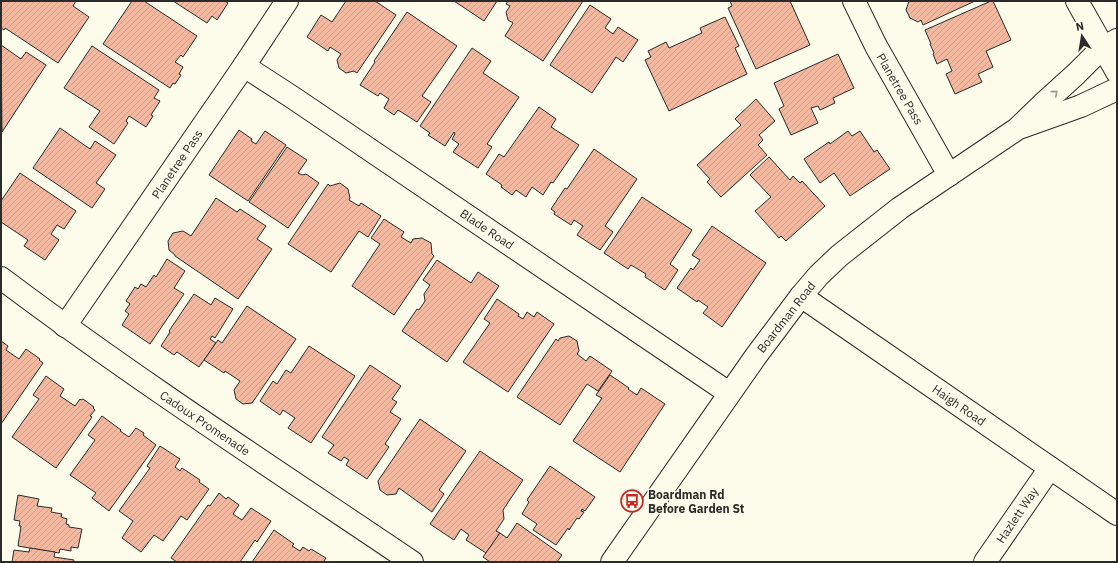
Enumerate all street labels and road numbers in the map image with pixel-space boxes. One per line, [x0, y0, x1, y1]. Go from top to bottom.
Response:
street label: Planetree Pass [873, 51, 927, 128]
street label: Planetree Pass [148, 126, 206, 201]
street label: Blade Road [457, 206, 517, 252]
street label: Boardman Road [753, 278, 819, 356]
street label: Haigh Road [930, 381, 988, 429]
street label: Cadoux Promenade [157, 387, 253, 459]
street label: Hazlett Way [993, 484, 1041, 546]

